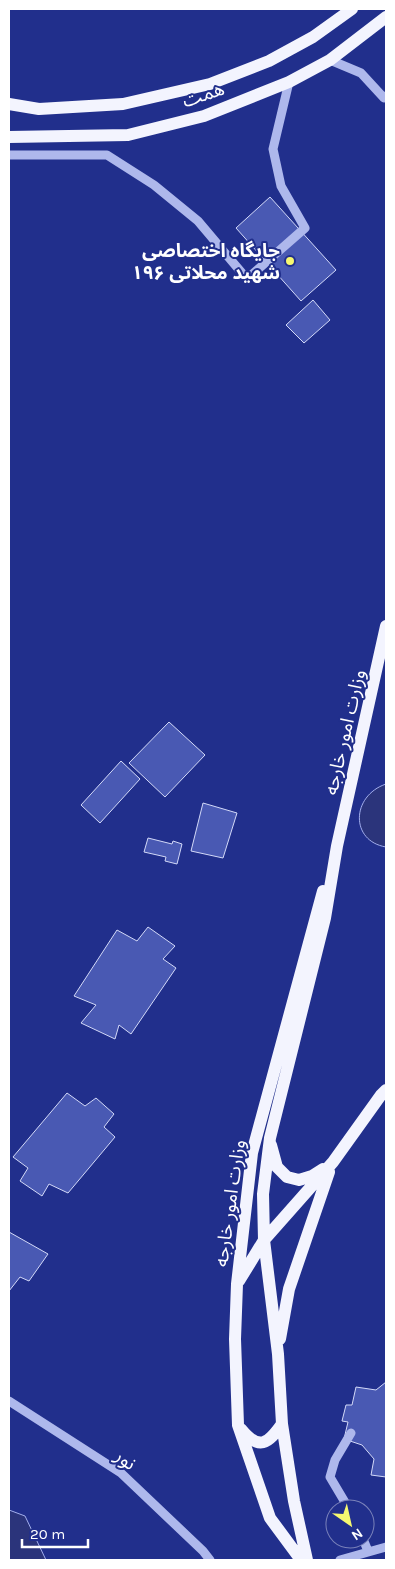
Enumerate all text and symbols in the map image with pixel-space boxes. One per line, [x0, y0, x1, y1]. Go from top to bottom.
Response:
street label: همت [180, 78, 227, 112]
place label: جایگاه اختصاصی ۱۹۶ شهید محلاتی [132, 240, 280, 284]
marker: جایگاه اختصاصی ۱۹۶ شهید محلاتی [284, 255, 296, 267]
street label: وزارت امور خارجه [320, 667, 370, 797]
street label: وزارت امور خارجه [210, 1138, 250, 1268]
street label: نور [110, 1444, 140, 1475]
north arrow [325, 1499, 375, 1549]
scale bar [22, 1516, 89, 1548]
text: 20 m [30, 1525, 65, 1543]
text: N [348, 1525, 366, 1544]

